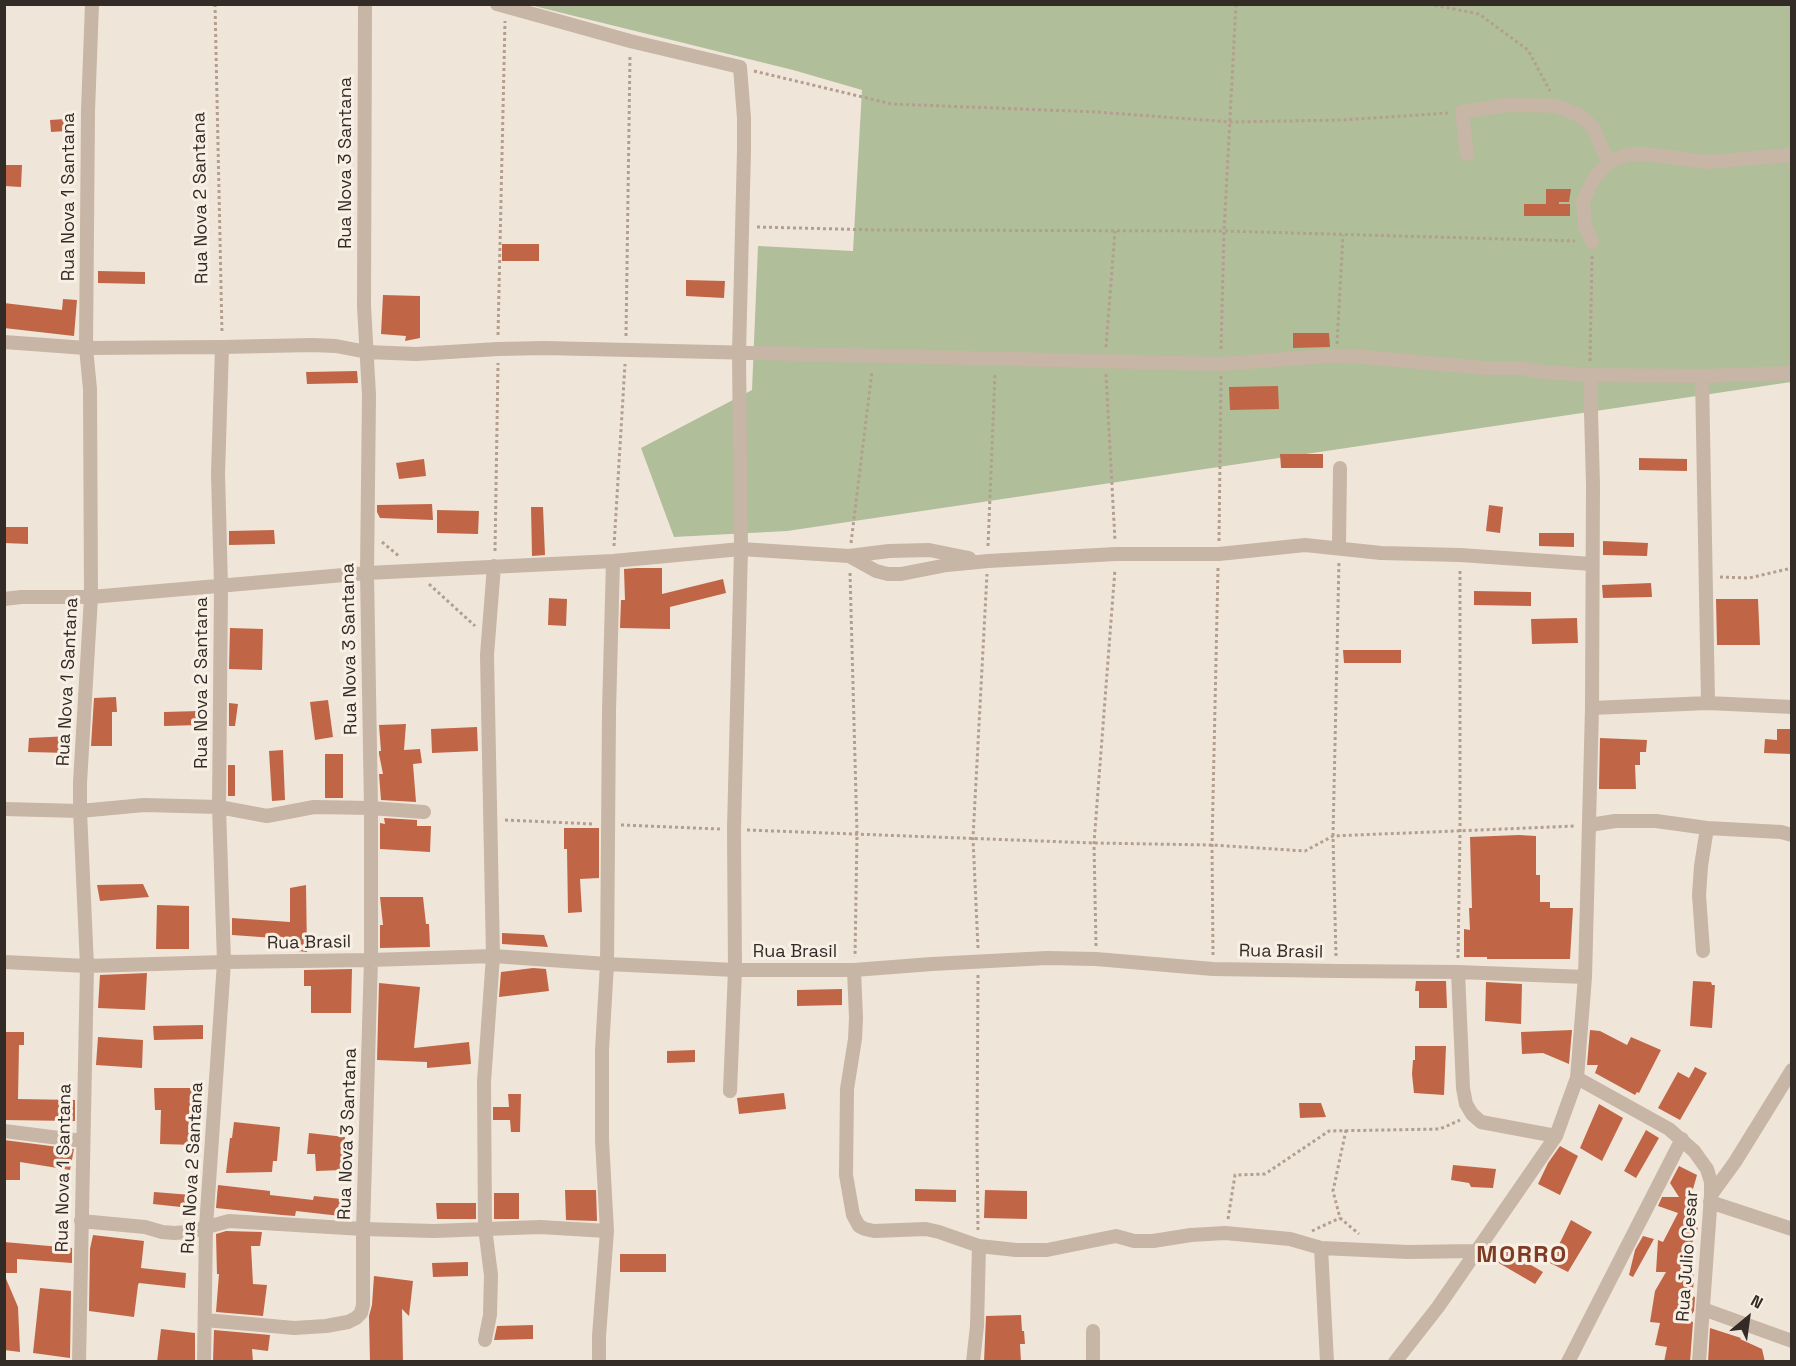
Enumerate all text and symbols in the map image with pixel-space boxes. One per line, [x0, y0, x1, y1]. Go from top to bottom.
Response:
street label: Rua Nova 3 Santana [335, 77, 357, 249]
street label: Rua Nova 2 Santana [189, 112, 213, 284]
street label: Rua Nova 1 Santana [58, 113, 80, 281]
street label: Rua Nova 3 Santana [338, 563, 362, 735]
street label: Rua Nova 1 Santana [53, 597, 83, 767]
street label: Rua Nova 2 Santana [191, 597, 213, 769]
street label: Rua Brasil [267, 931, 351, 955]
street label: Rua Brasil [1239, 940, 1323, 964]
street label: Rua Brasil [753, 941, 837, 963]
street label: Rua Nova 3 Santana [334, 1048, 362, 1220]
street label: Rua Nova 2 Santana [178, 1082, 208, 1254]
street label: Rua Nova 1 Santana [52, 1083, 76, 1253]
street label: Rua Julio Cesar [1673, 1189, 1703, 1323]
district label: MORRO [1476, 1241, 1568, 1269]
north arrow [1718, 1288, 1778, 1348]
text: N [1747, 1290, 1767, 1314]

